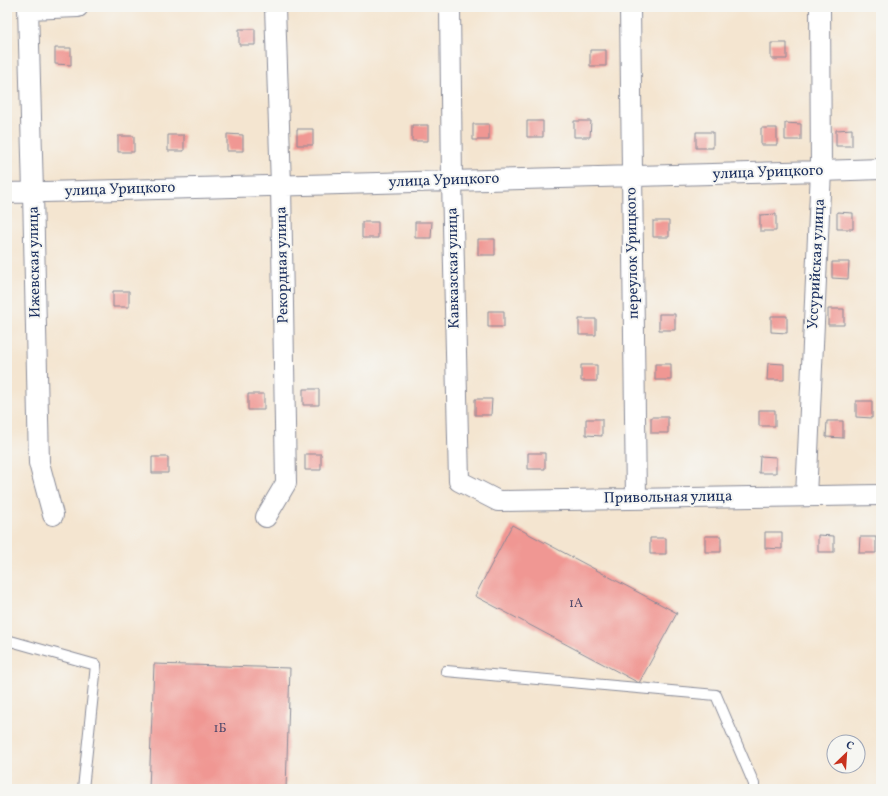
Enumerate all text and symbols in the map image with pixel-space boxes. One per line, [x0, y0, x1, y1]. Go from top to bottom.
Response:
street label: улица Урицкого [712, 161, 824, 185]
street label: улица Урицкого [388, 169, 500, 193]
street label: улица Урицкого [64, 178, 176, 202]
street label: переулок Урицкого [621, 187, 645, 319]
street label: Уссурийская улица [803, 198, 831, 330]
street label: Ижевская улица [24, 206, 46, 318]
street label: Рекордная улица [271, 206, 295, 324]
street label: Кавказская улица [442, 207, 466, 329]
street label: Привольная улица [603, 486, 733, 510]
house number: 1А [569, 595, 583, 613]
house number: 1Б [213, 720, 227, 738]
north arrow [826, 734, 866, 774]
text: С [843, 738, 856, 755]

